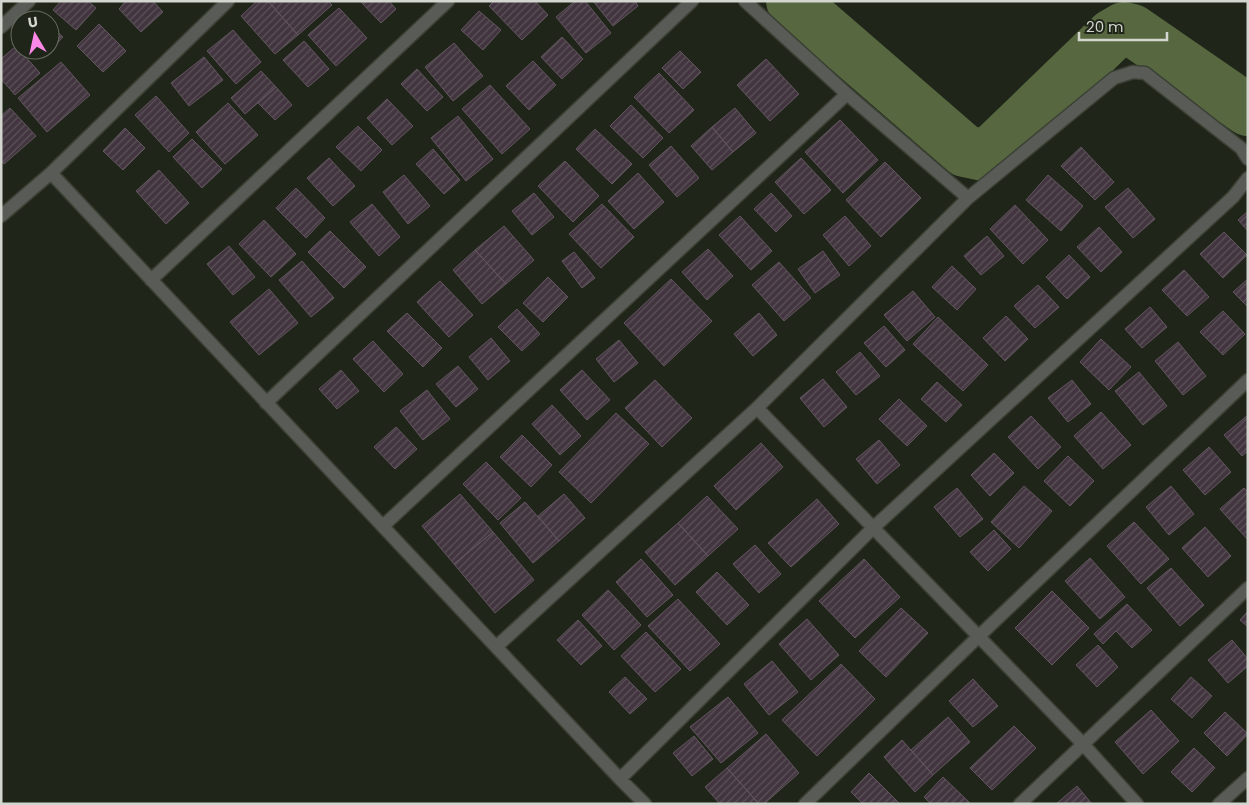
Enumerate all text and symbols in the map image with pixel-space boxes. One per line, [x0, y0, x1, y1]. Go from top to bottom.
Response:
north arrow [10, 10, 60, 60]
scale bar [1079, 10, 1166, 42]
text: U [27, 11, 40, 33]
text: 20 m [1086, 16, 1124, 37]

